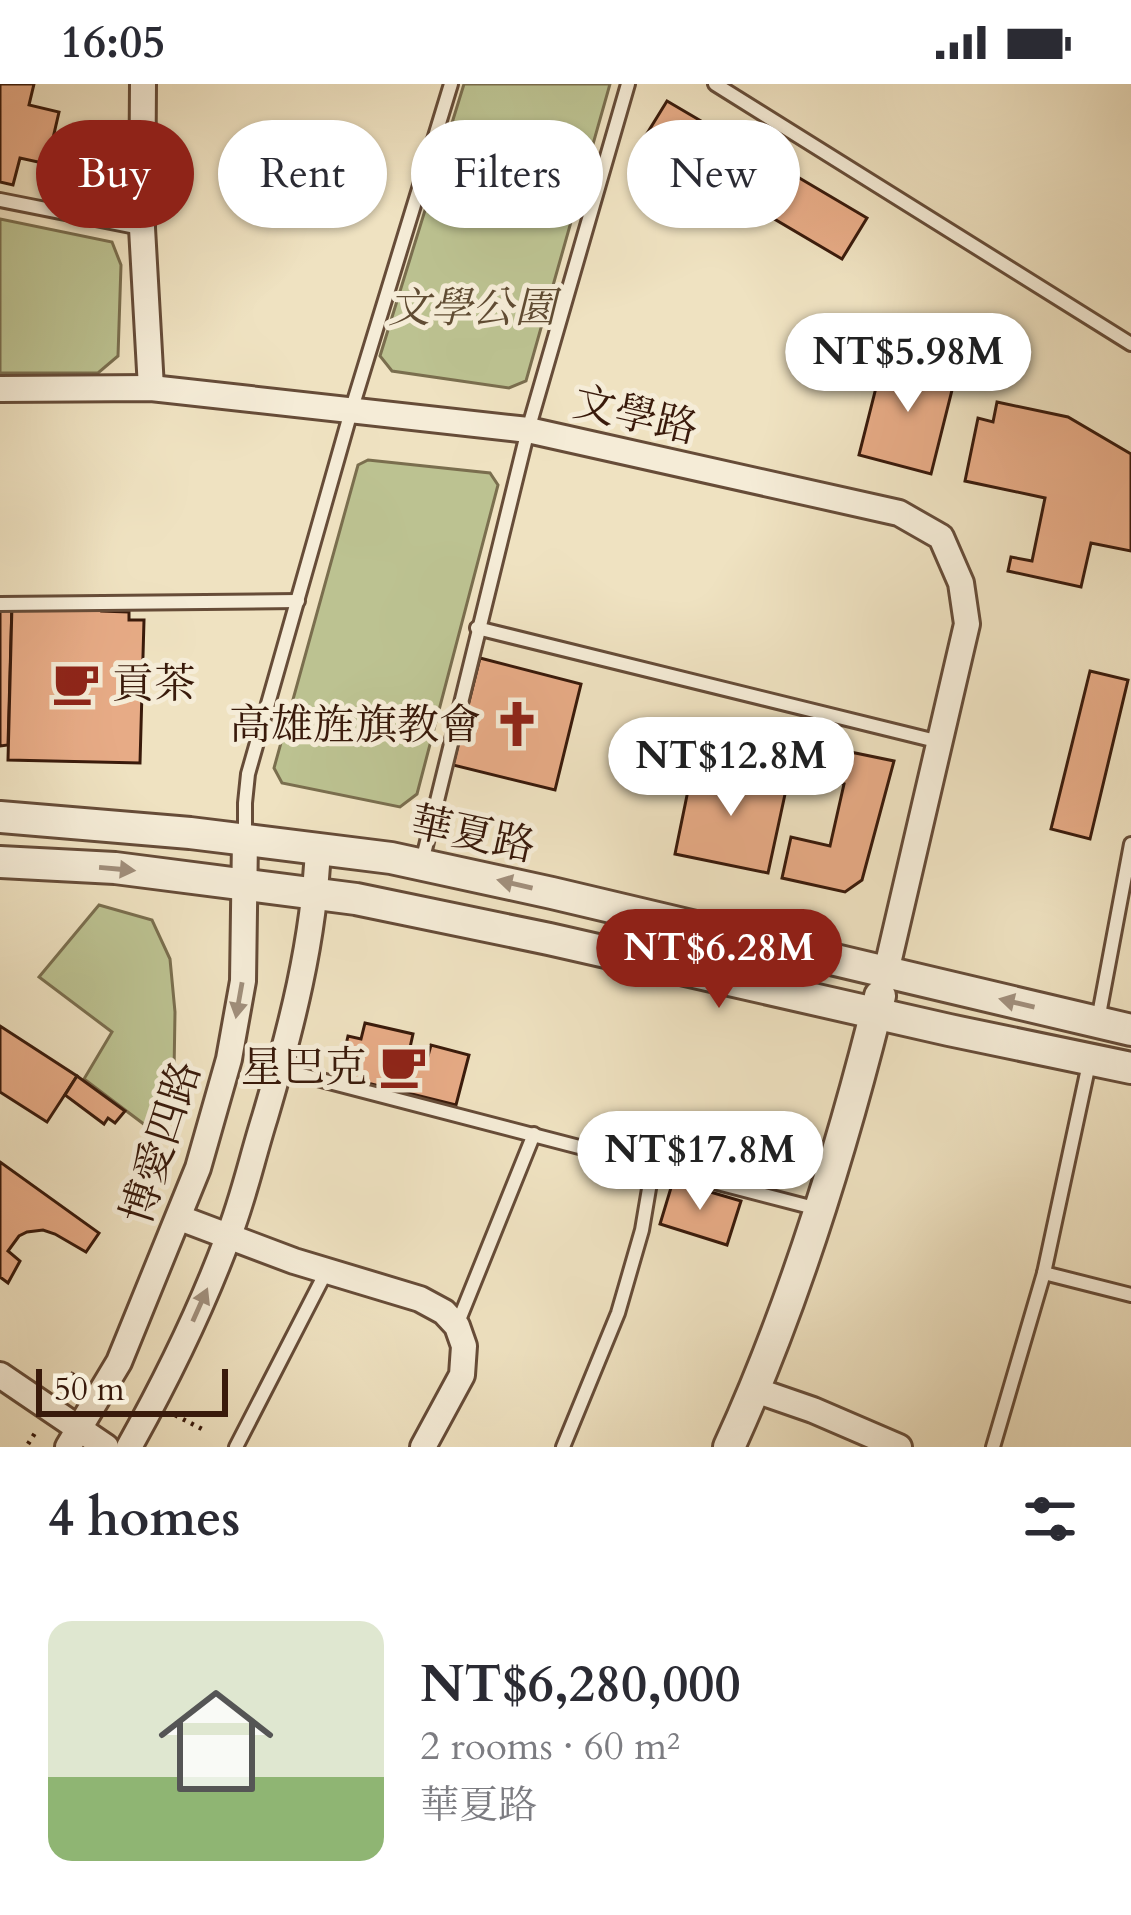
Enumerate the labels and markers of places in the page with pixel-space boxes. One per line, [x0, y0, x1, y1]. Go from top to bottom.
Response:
pin: NT$5.98M [784, 313, 1032, 415]
place label: 貢茶 [112, 656, 196, 713]
cafe icon: 貢茶 [51, 658, 101, 708]
place label: 高雄旌旗教會 [229, 697, 481, 754]
church icon: 高雄旌旗教會 [492, 699, 542, 749]
pin: NT$12.8M [607, 717, 855, 819]
pin: NT$6.28M [595, 909, 843, 1011]
place label: 星巴克 [241, 1039, 367, 1096]
cafe icon: 星巴克 [378, 1041, 428, 1091]
pin: NT$17.8M [576, 1111, 824, 1213]

